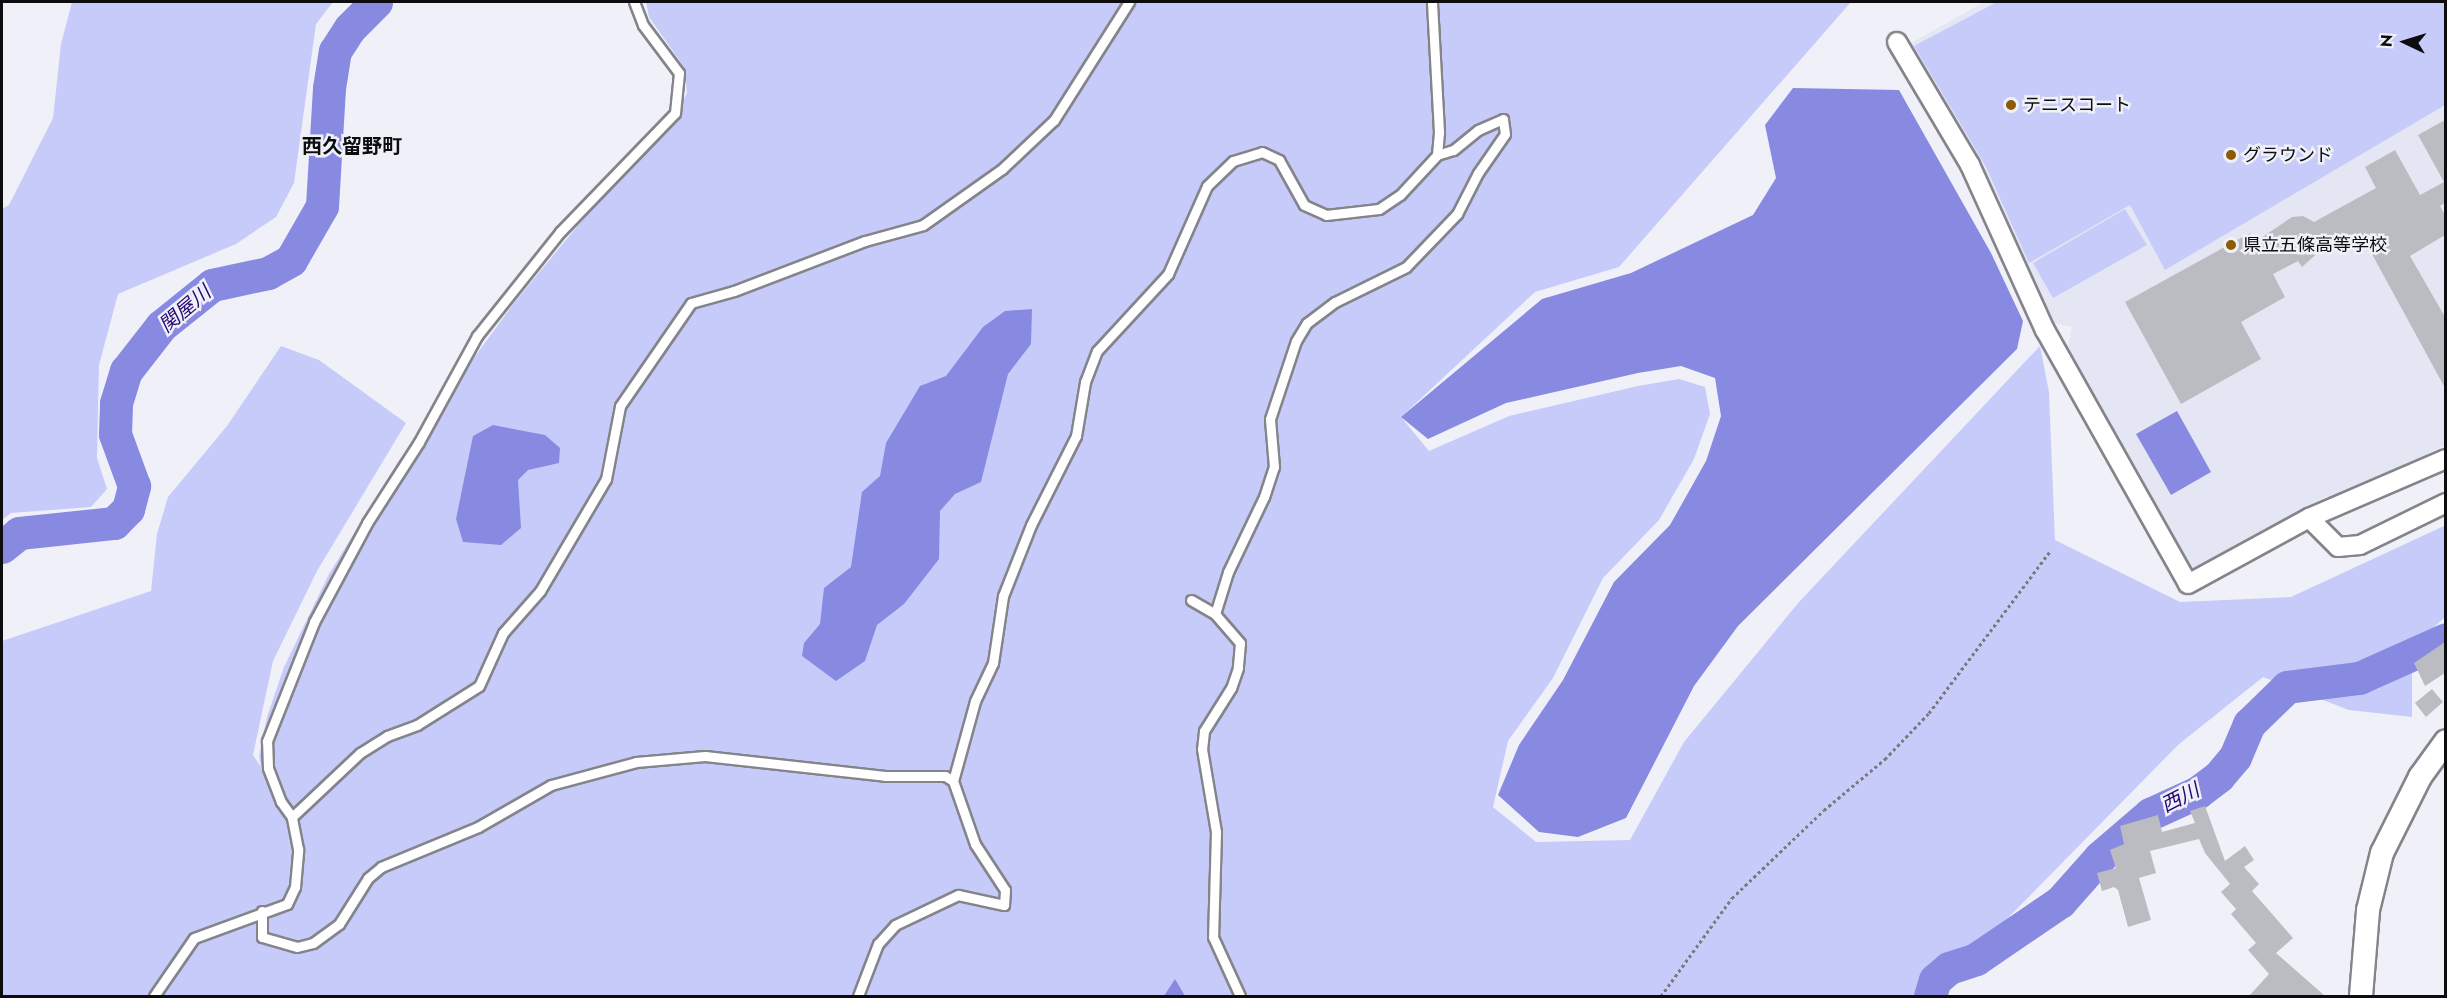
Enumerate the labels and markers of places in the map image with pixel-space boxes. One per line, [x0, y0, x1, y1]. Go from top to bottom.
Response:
place label: テニスコート [2023, 94, 2131, 116]
marker: テニスコート [2004, 98, 2018, 112]
place label: グラウンド [2243, 144, 2333, 166]
marker: グラウンド [2224, 148, 2238, 162]
place label: 県立五條高等学校 [2243, 234, 2387, 256]
marker: 県立五條高等学校 [2224, 238, 2238, 252]

